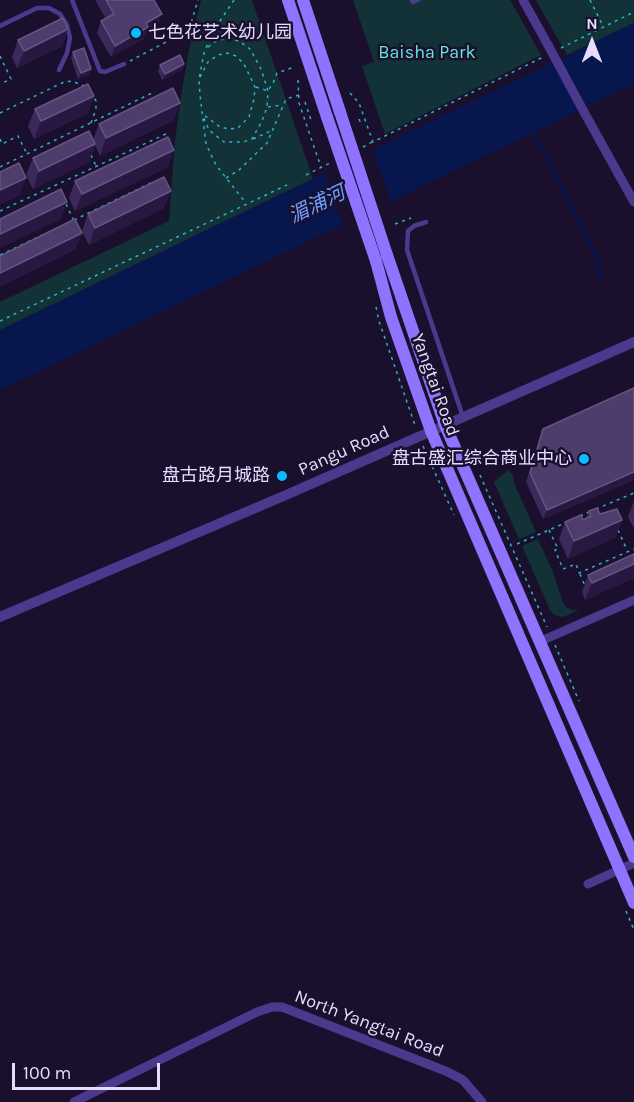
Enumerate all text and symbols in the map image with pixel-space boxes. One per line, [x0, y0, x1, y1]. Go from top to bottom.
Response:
north arrow [562, 12, 622, 72]
text: N [586, 14, 598, 33]
place label: 七色花艺术幼儿园 [148, 22, 292, 44]
marker: 七色花艺术幼儿园 [129, 26, 143, 40]
park label: Baisha Park [378, 42, 476, 64]
water label: 湄浦河 [285, 181, 349, 229]
street label: Yangtai Road [406, 331, 464, 439]
street label: Pangu Road [295, 421, 393, 481]
place label: 盘古盛汇综合商业中心 [392, 448, 572, 470]
marker: 盘古盛汇综合商业中心 [577, 452, 591, 466]
place label: 盘古路月城路 [162, 465, 270, 487]
marker: 盘古路月城路 [275, 469, 289, 483]
street label: North Yangtai Road [291, 986, 447, 1062]
scale bar [15, 1051, 164, 1089]
text: 100 m [23, 1062, 71, 1084]

